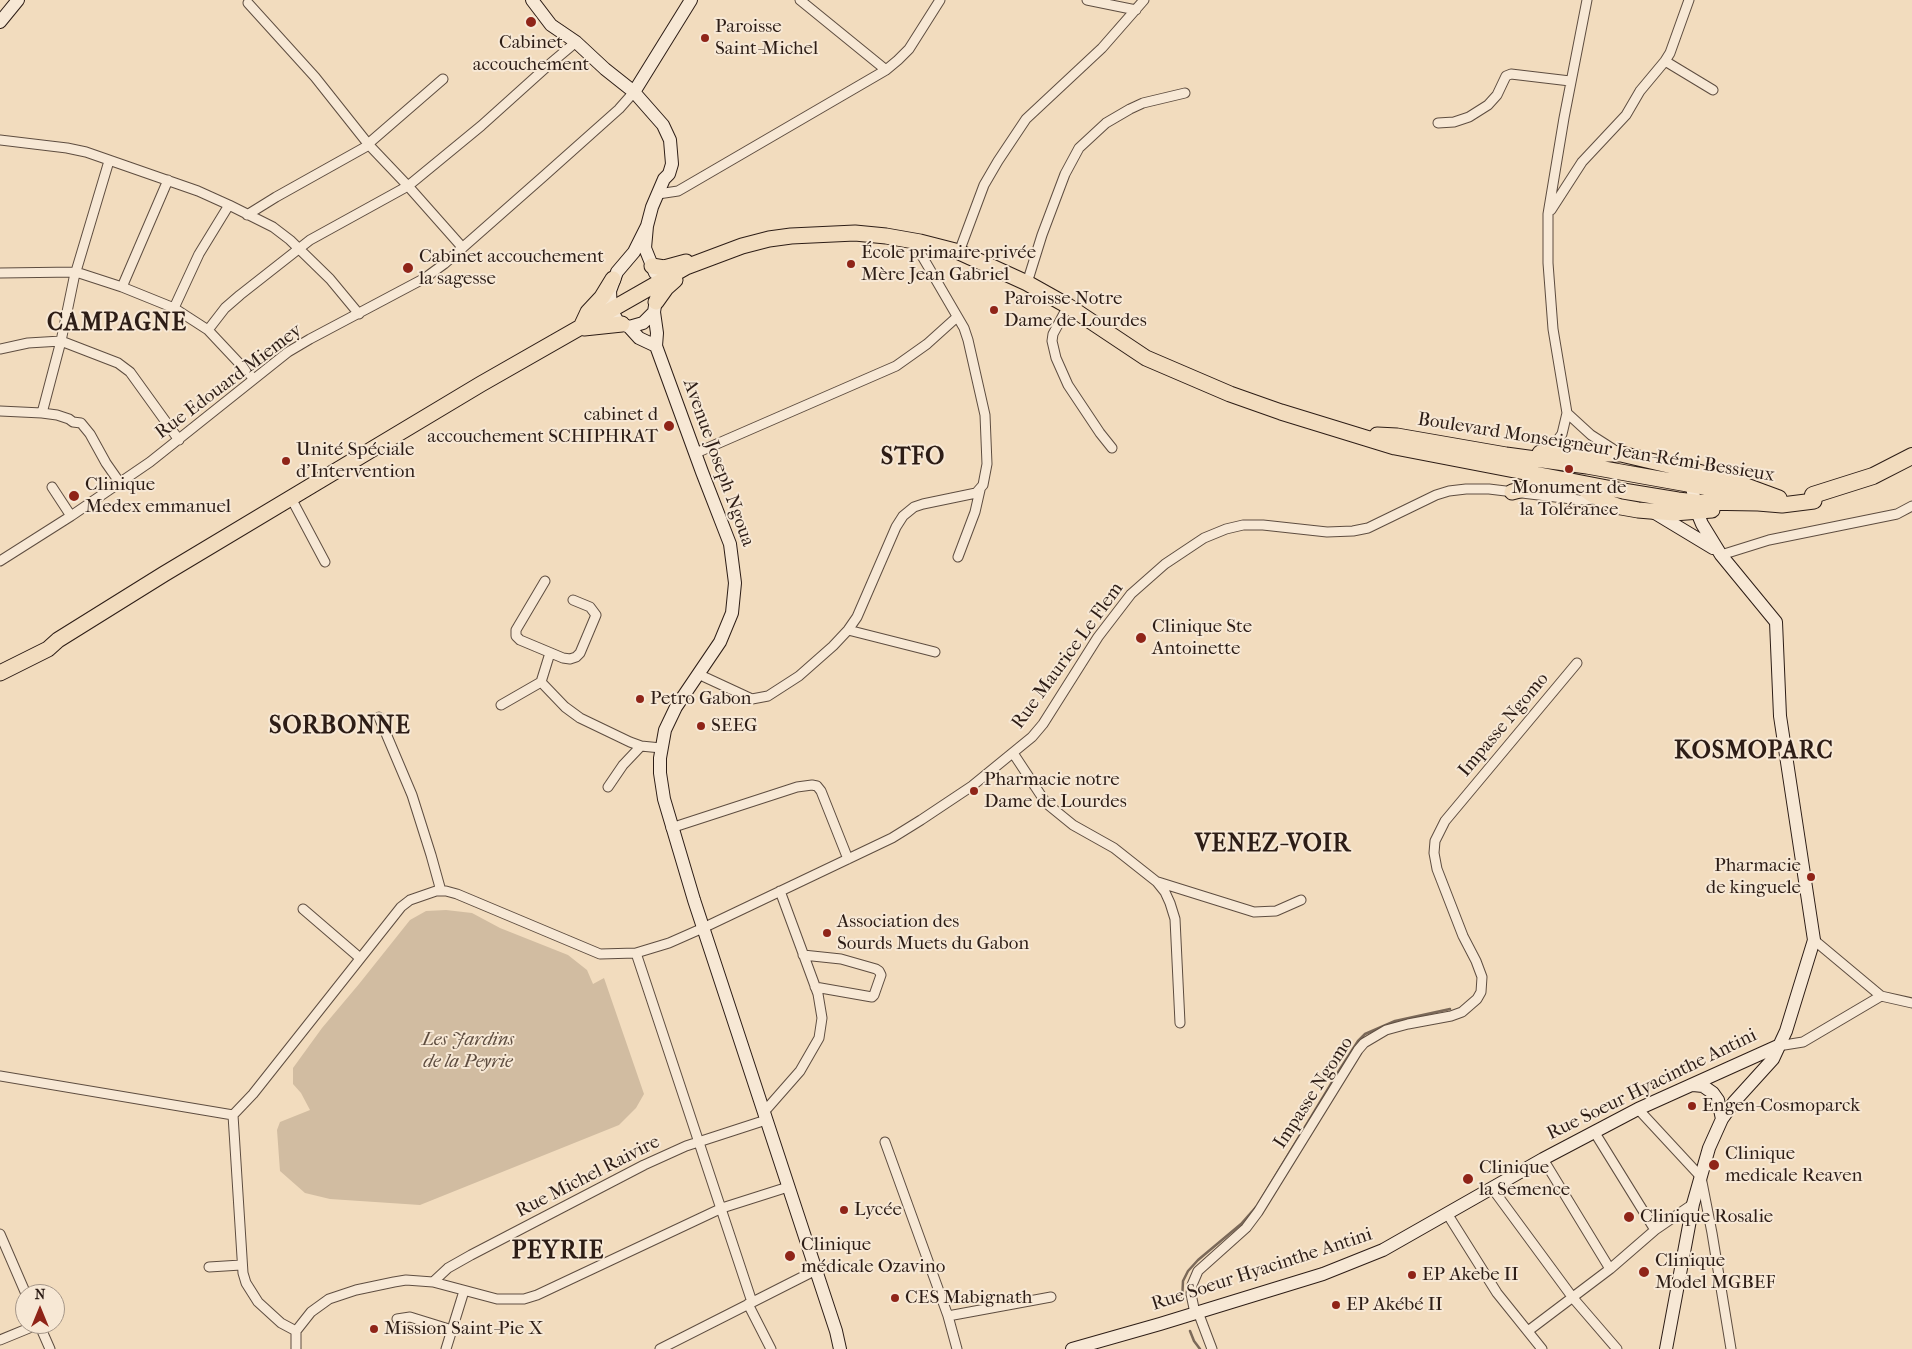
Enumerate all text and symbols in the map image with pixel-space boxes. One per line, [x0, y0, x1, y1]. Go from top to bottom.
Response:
marker: Cabinet accouchement [524, 15, 538, 29]
place label: Paroisse Saint-Michel [715, 16, 818, 60]
place label: Cabinet accouchement [473, 32, 589, 76]
marker: Paroisse Saint-Michel [699, 32, 711, 44]
place label: École primaire privée Mère Jean Gabriel [861, 242, 1036, 286]
place label: Cabinet accouchement la sagesse [419, 246, 604, 290]
marker: École primaire privée Mère Jean Gabriel [845, 258, 857, 270]
marker: Cabinet accouchement la sagesse [401, 261, 415, 275]
place label: Paroisse Notre Dame de Lourdes [1004, 288, 1147, 332]
marker: Paroisse Notre Dame de Lourdes [988, 304, 1000, 316]
district label: CAMPAGNE [46, 310, 188, 338]
street label: Rue Edouard Miemey [151, 319, 307, 445]
street label: Avenue Joseph Ngoua [677, 376, 759, 550]
place label: cabinet d accouchement SCHIPHRAT [427, 404, 658, 448]
street label: Boulevard Monseigneur Jean-Rémi Bessieux [1416, 409, 1776, 487]
marker: cabinet d accouchement SCHIPHRAT [662, 419, 676, 433]
place label: Unité Spéciale d'Intervention [296, 439, 415, 483]
district label: STFO [880, 444, 946, 472]
marker: Unité Spéciale d'Intervention [280, 455, 292, 467]
marker: Monument de la Tolérance [1563, 463, 1575, 475]
place label: Clinique Medex emmanuel [85, 474, 231, 518]
place label: Monument de la Tolérance [1512, 477, 1626, 521]
marker: Clinique Medex emmanuel [67, 489, 81, 503]
street label: Rue Maurice Le Flem [1007, 578, 1129, 734]
place label: Clinique Ste Antoinette [1152, 616, 1252, 660]
marker: Clinique Ste Antoinette [1134, 631, 1148, 645]
street label: Impasse Ngomo [1454, 668, 1554, 782]
place label: Petro Gabon [650, 688, 752, 710]
marker: Petro Gabon [634, 693, 646, 705]
district label: SORBONNE [268, 713, 412, 741]
place label: SEEG [711, 715, 757, 737]
marker: SEEG [695, 720, 707, 732]
district label: KOSMOPARC [1673, 738, 1835, 766]
place label: Pharmacie notre Dame de Lourdes [984, 769, 1127, 813]
marker: Pharmacie notre Dame de Lourdes [968, 785, 980, 797]
district label: VENEZ-VOIR [1194, 831, 1352, 859]
place label: Pharmacie de kinguele [1706, 855, 1801, 899]
marker: Pharmacie de kinguele [1805, 871, 1817, 883]
place label: Association des Sourds Muets du Gabon [837, 911, 1029, 955]
marker: Association des Sourds Muets du Gabon [821, 927, 833, 939]
street label: Rue Soeur Hyacinthe Antini [1543, 1024, 1761, 1146]
park label: Les Jardins de la Peyrie [422, 1029, 514, 1073]
street label: Impasse Ngomo [1269, 1033, 1359, 1153]
place label: Engen-Cosmoparck [1702, 1095, 1860, 1117]
marker: Engen-Cosmoparck [1686, 1100, 1698, 1112]
street label: Rue Michel Raivire [512, 1131, 664, 1223]
place label: Clinique medicale Reaven [1725, 1143, 1863, 1187]
place label: Clinique la Semence [1479, 1157, 1570, 1201]
marker: Clinique medicale Reaven [1707, 1158, 1721, 1172]
marker: Clinique la Semence [1461, 1172, 1475, 1186]
place label: Lycée [854, 1199, 902, 1221]
marker: Lycée [838, 1204, 850, 1216]
place label: Clinique Rosalie [1640, 1206, 1773, 1228]
marker: Clinique Rosalie [1622, 1210, 1636, 1224]
street label: Rue Soeur Hyacinthe Antini [1149, 1224, 1375, 1316]
place label: Clinique médicale Ozavino [801, 1234, 945, 1278]
district label: PEYRIE [511, 1238, 605, 1266]
marker: Clinique médicale Ozavino [783, 1249, 797, 1263]
place label: Clinique Model MGBEF [1655, 1250, 1775, 1294]
place label: EP Akebe II [1422, 1264, 1519, 1286]
marker: Clinique Model MGBEF [1637, 1265, 1651, 1279]
marker: EP Akebe II [1406, 1269, 1418, 1281]
north arrow [15, 1284, 65, 1334]
text: N [35, 1286, 45, 1303]
place label: CES Mabignath [905, 1287, 1032, 1309]
marker: CES Mabignath [889, 1292, 901, 1304]
place label: EP Akébé II [1346, 1294, 1443, 1316]
marker: EP Akébé II [1330, 1299, 1342, 1311]
place label: Mission Saint-Pie X [384, 1318, 543, 1340]
marker: Mission Saint-Pie X [368, 1323, 380, 1335]

